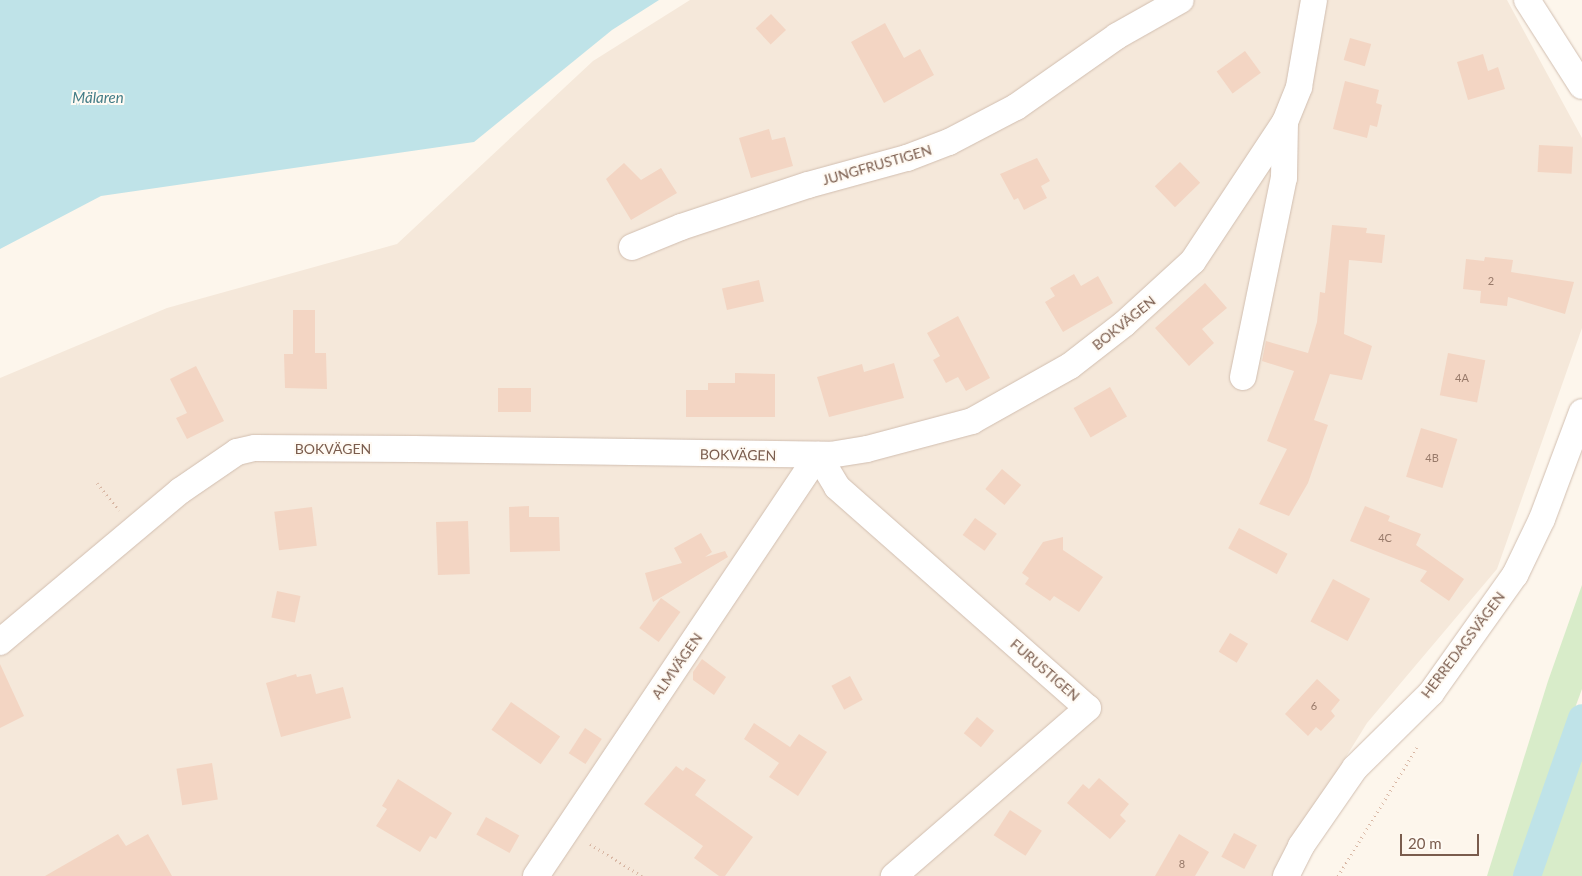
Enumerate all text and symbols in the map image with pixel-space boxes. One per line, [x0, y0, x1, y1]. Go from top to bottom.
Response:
water label: Mälaren [72, 89, 124, 107]
street label: JUNGFRUSTIGEN [820, 141, 934, 189]
house number: 2 [1488, 274, 1494, 288]
street label: BOKVÄGEN [1089, 292, 1159, 354]
house number: 4A [1455, 371, 1469, 385]
street label: BOKVÄGEN [295, 441, 371, 457]
street label: BOKVÄGEN [700, 446, 776, 464]
house number: 4B [1425, 451, 1439, 465]
house number: 4C [1378, 531, 1392, 545]
street label: HERREDAGSVÄGEN [1418, 589, 1508, 701]
street label: ALMVÄGEN [648, 630, 706, 702]
street label: FURUSTIGEN [1007, 635, 1083, 705]
house number: 6 [1311, 699, 1317, 713]
scale bar [1402, 824, 1481, 856]
text: 20 m [1408, 834, 1442, 852]
house number: 8 [1179, 857, 1185, 871]

